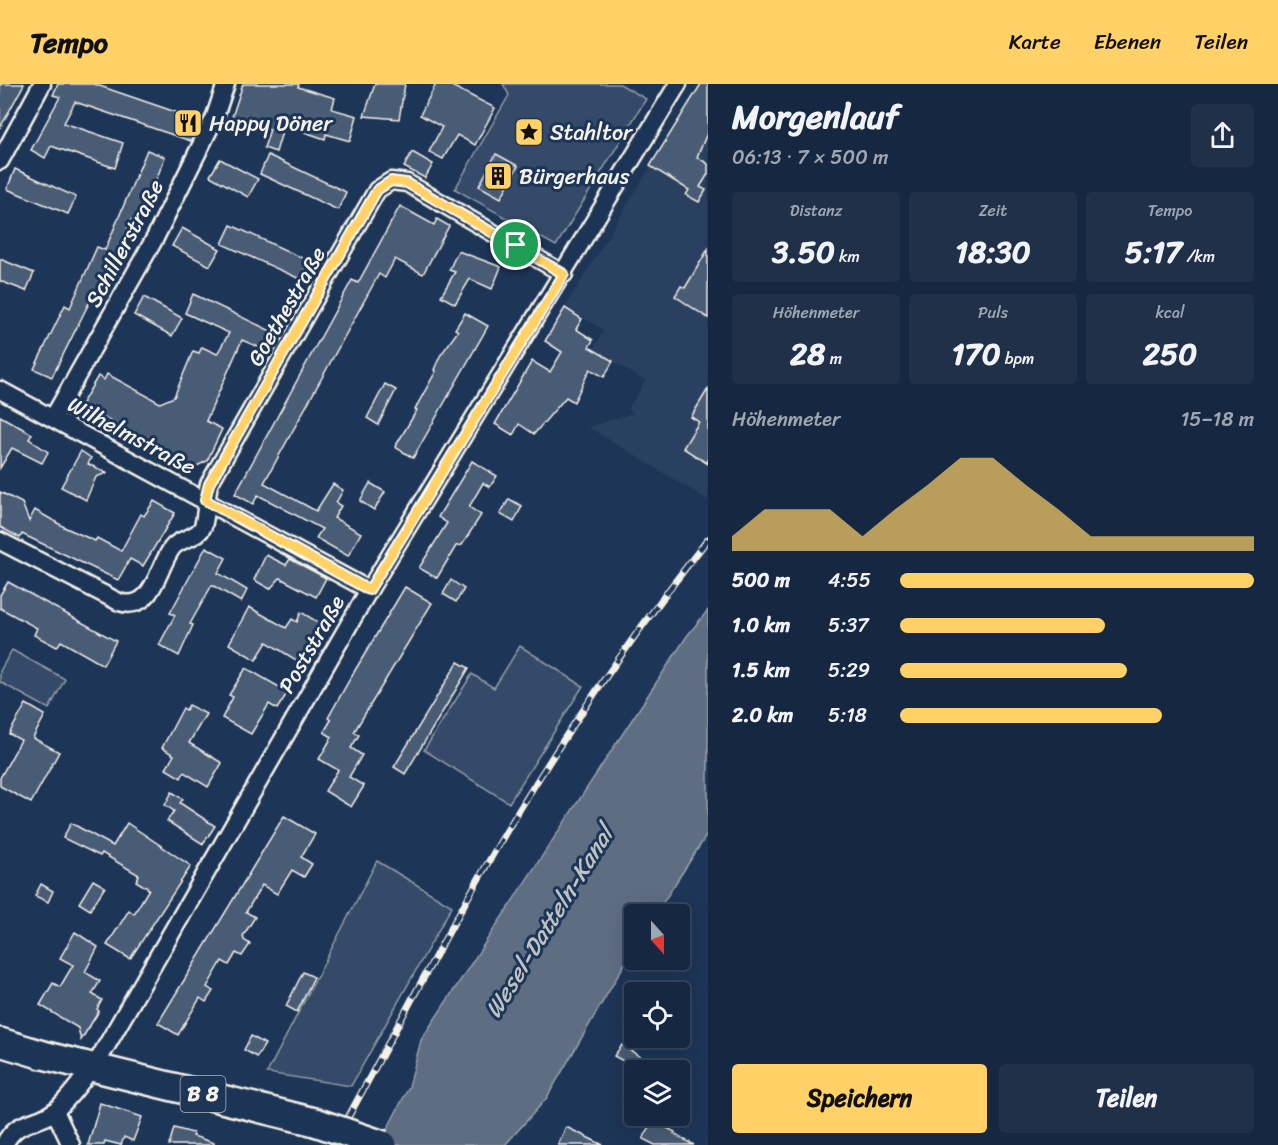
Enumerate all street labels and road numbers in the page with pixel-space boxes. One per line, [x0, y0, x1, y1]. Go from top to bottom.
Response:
street label: Schillerstraße [74, 172, 175, 314]
street label: Goethestraße [236, 239, 337, 374]
street label: Wilhelmstraße [60, 385, 203, 486]
street label: Poststraße [267, 587, 356, 701]
road number: B 8 [180, 1076, 226, 1112]

